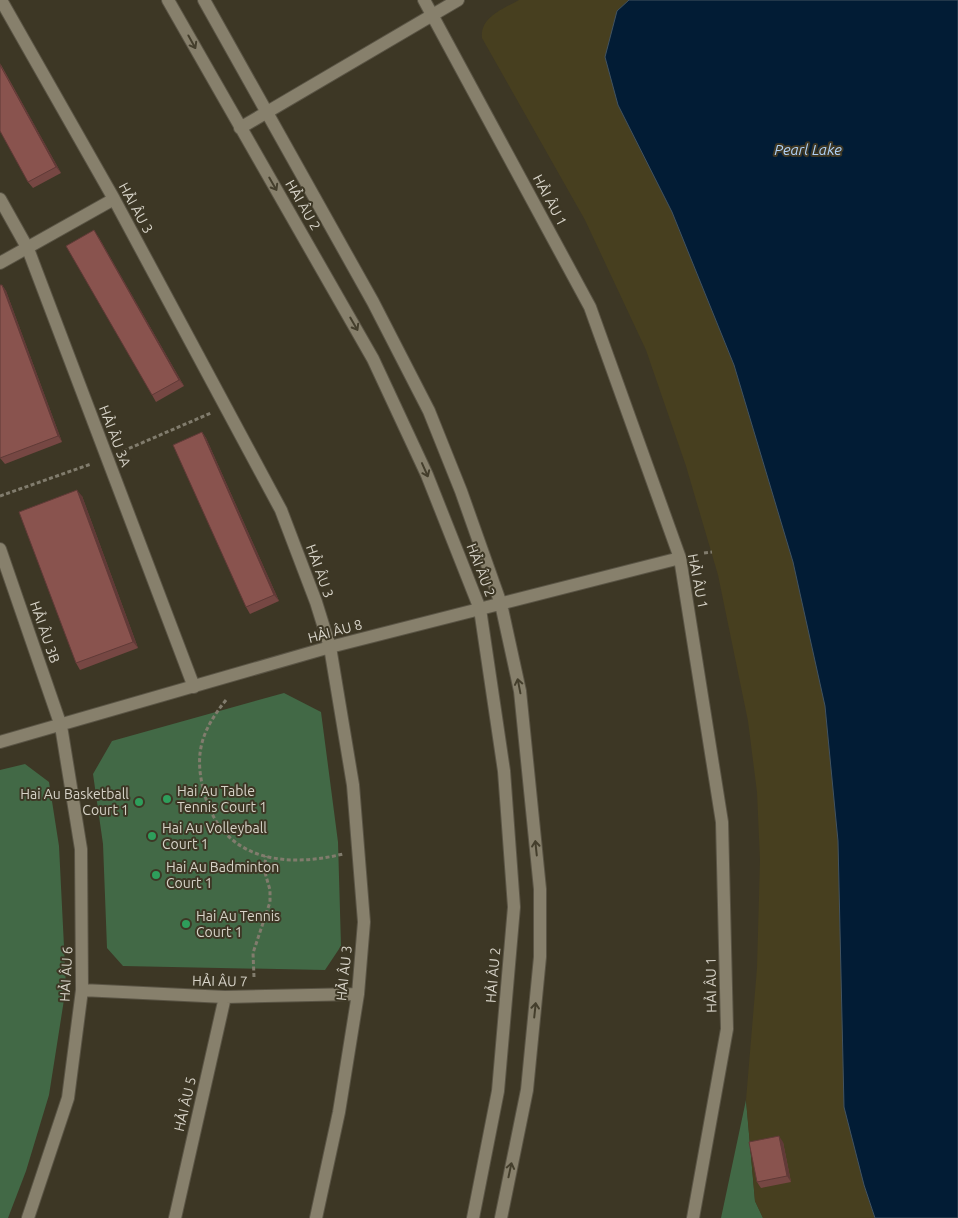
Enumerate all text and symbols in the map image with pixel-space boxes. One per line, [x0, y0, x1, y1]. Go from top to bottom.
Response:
one-way arrow [187, 35, 197, 50]
water label: Pearl Lake [774, 141, 842, 158]
street label: HẢI ÂU 1 [530, 171, 571, 228]
one-way arrow [268, 176, 278, 190]
street label: HẢI ÂU 2 [282, 176, 325, 233]
street label: HẢI ÂU 3 [116, 179, 157, 236]
one-way arrow [349, 317, 359, 331]
street label: HẢI ÂU 3A [96, 403, 135, 469]
one-way arrow [420, 462, 430, 477]
street label: HẢI ÂU 2 [464, 541, 499, 599]
street label: HẢI ÂU 3 [303, 542, 338, 600]
street label: HẢI ÂU 1 [685, 552, 712, 610]
street label: HẢI ÂU 3B [27, 599, 64, 665]
street label: HẢI ÂU 8 [306, 615, 364, 646]
one-way arrow [514, 679, 523, 695]
place label: Hai Au Table Tennis Court 1 [177, 783, 267, 815]
place label: Hai Au Basketball Court 1 [20, 786, 129, 818]
marker: Hai Au Table Tennis Court 1 [161, 793, 173, 805]
marker: Hai Au Basketball Court 1 [133, 796, 145, 808]
place label: Hai Au Volleyball Court 1 [162, 820, 267, 852]
marker: Hai Au Volleyball Court 1 [146, 830, 158, 842]
one-way arrow [531, 840, 541, 856]
place label: Hai Au Badminton Court 1 [166, 859, 279, 891]
marker: Hai Au Badminton Court 1 [150, 869, 162, 881]
place label: Hai Au Tennis Court 1 [196, 908, 280, 940]
marker: Hai Au Tennis Court 1 [180, 918, 192, 930]
street label: HẢI ÂU 3 [332, 944, 355, 1001]
street label: HẢI ÂU 6 [56, 946, 75, 1002]
street label: HẢI ÂU 2 [482, 947, 503, 1003]
street label: HẢI ÂU 1 [702, 957, 719, 1013]
street label: HẢI ÂU 7 [192, 972, 248, 989]
one-way arrow [530, 1002, 540, 1018]
street label: HẢI ÂU 5 [170, 1075, 199, 1133]
one-way arrow [506, 1163, 516, 1179]

